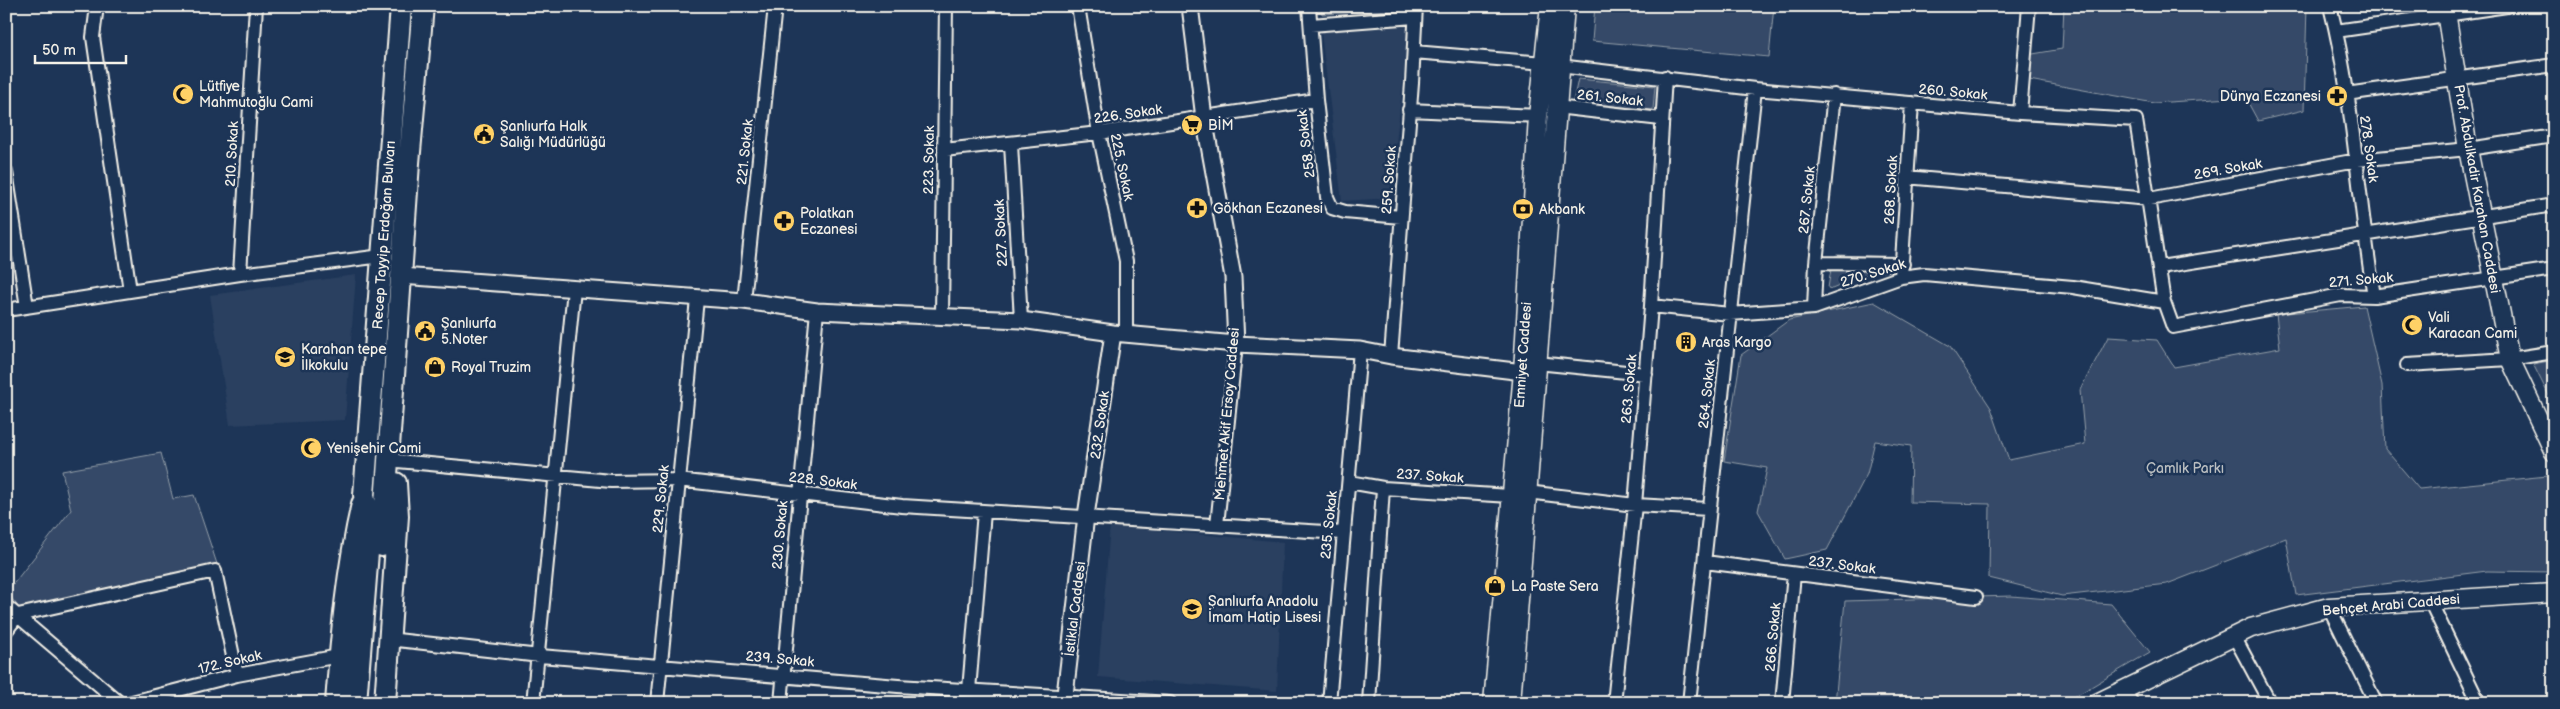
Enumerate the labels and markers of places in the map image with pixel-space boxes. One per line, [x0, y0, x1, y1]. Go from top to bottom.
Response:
place label: Lütfiye Mahmutoğlu Cami [199, 78, 313, 111]
mosque icon: Lütfiye Mahmutoğlu Cami [171, 82, 195, 106]
pharmacy icon: Dünya Eczanesi [2325, 84, 2349, 108]
place label: Dünya Eczanesi [2220, 88, 2321, 105]
supermarket icon: BİM [1180, 113, 1204, 137]
place label: BİM [1208, 116, 1234, 134]
place label: Şanlıurfa Halk Salığı Müdürlüğü [500, 118, 606, 151]
public building icon: Şanlıurfa Halk Salığı Müdürlüğü [472, 122, 496, 146]
pharmacy icon: Gökhan Eczanesi [1185, 196, 1209, 220]
bank icon: Akbank [1511, 197, 1535, 221]
place label: Gökhan Eczanesi [1213, 200, 1323, 217]
place label: Akbank [1539, 201, 1585, 218]
place label: Polatkan Eczanesi [800, 205, 858, 238]
pharmacy icon: Polatkan Eczanesi [772, 209, 796, 233]
place label: Vali Karacan Cami [2428, 309, 2517, 342]
mosque icon: Vali Karacan Cami [2400, 313, 2424, 337]
place label: Şanlıurfa 5.Noter [441, 315, 496, 348]
public building icon: Şanlıurfa 5.Noter [413, 319, 437, 343]
building icon: Aras Kargo [1674, 330, 1698, 354]
place label: Aras Kargo [1702, 334, 1772, 351]
place label: Karahan tepe İlkokulu [301, 341, 386, 374]
school or university icon: Karahan tepe İlkokulu [273, 345, 297, 369]
shop icon: Royal Truzim [423, 355, 447, 379]
place label: Royal Truzim [451, 359, 531, 376]
mosque icon: Yenişehir Cami [299, 436, 323, 460]
place label: Yenişehir Cami [326, 440, 421, 457]
shop icon: La Paste Sera [1483, 574, 1507, 598]
place label: La Paste Sera [1511, 578, 1599, 595]
place label: Şanlıurfa Anadolu İmam Hatip Lisesi [1208, 593, 1321, 626]
school or university icon: Şanlıurfa Anadolu İmam Hatip Lisesi [1180, 597, 1204, 621]

